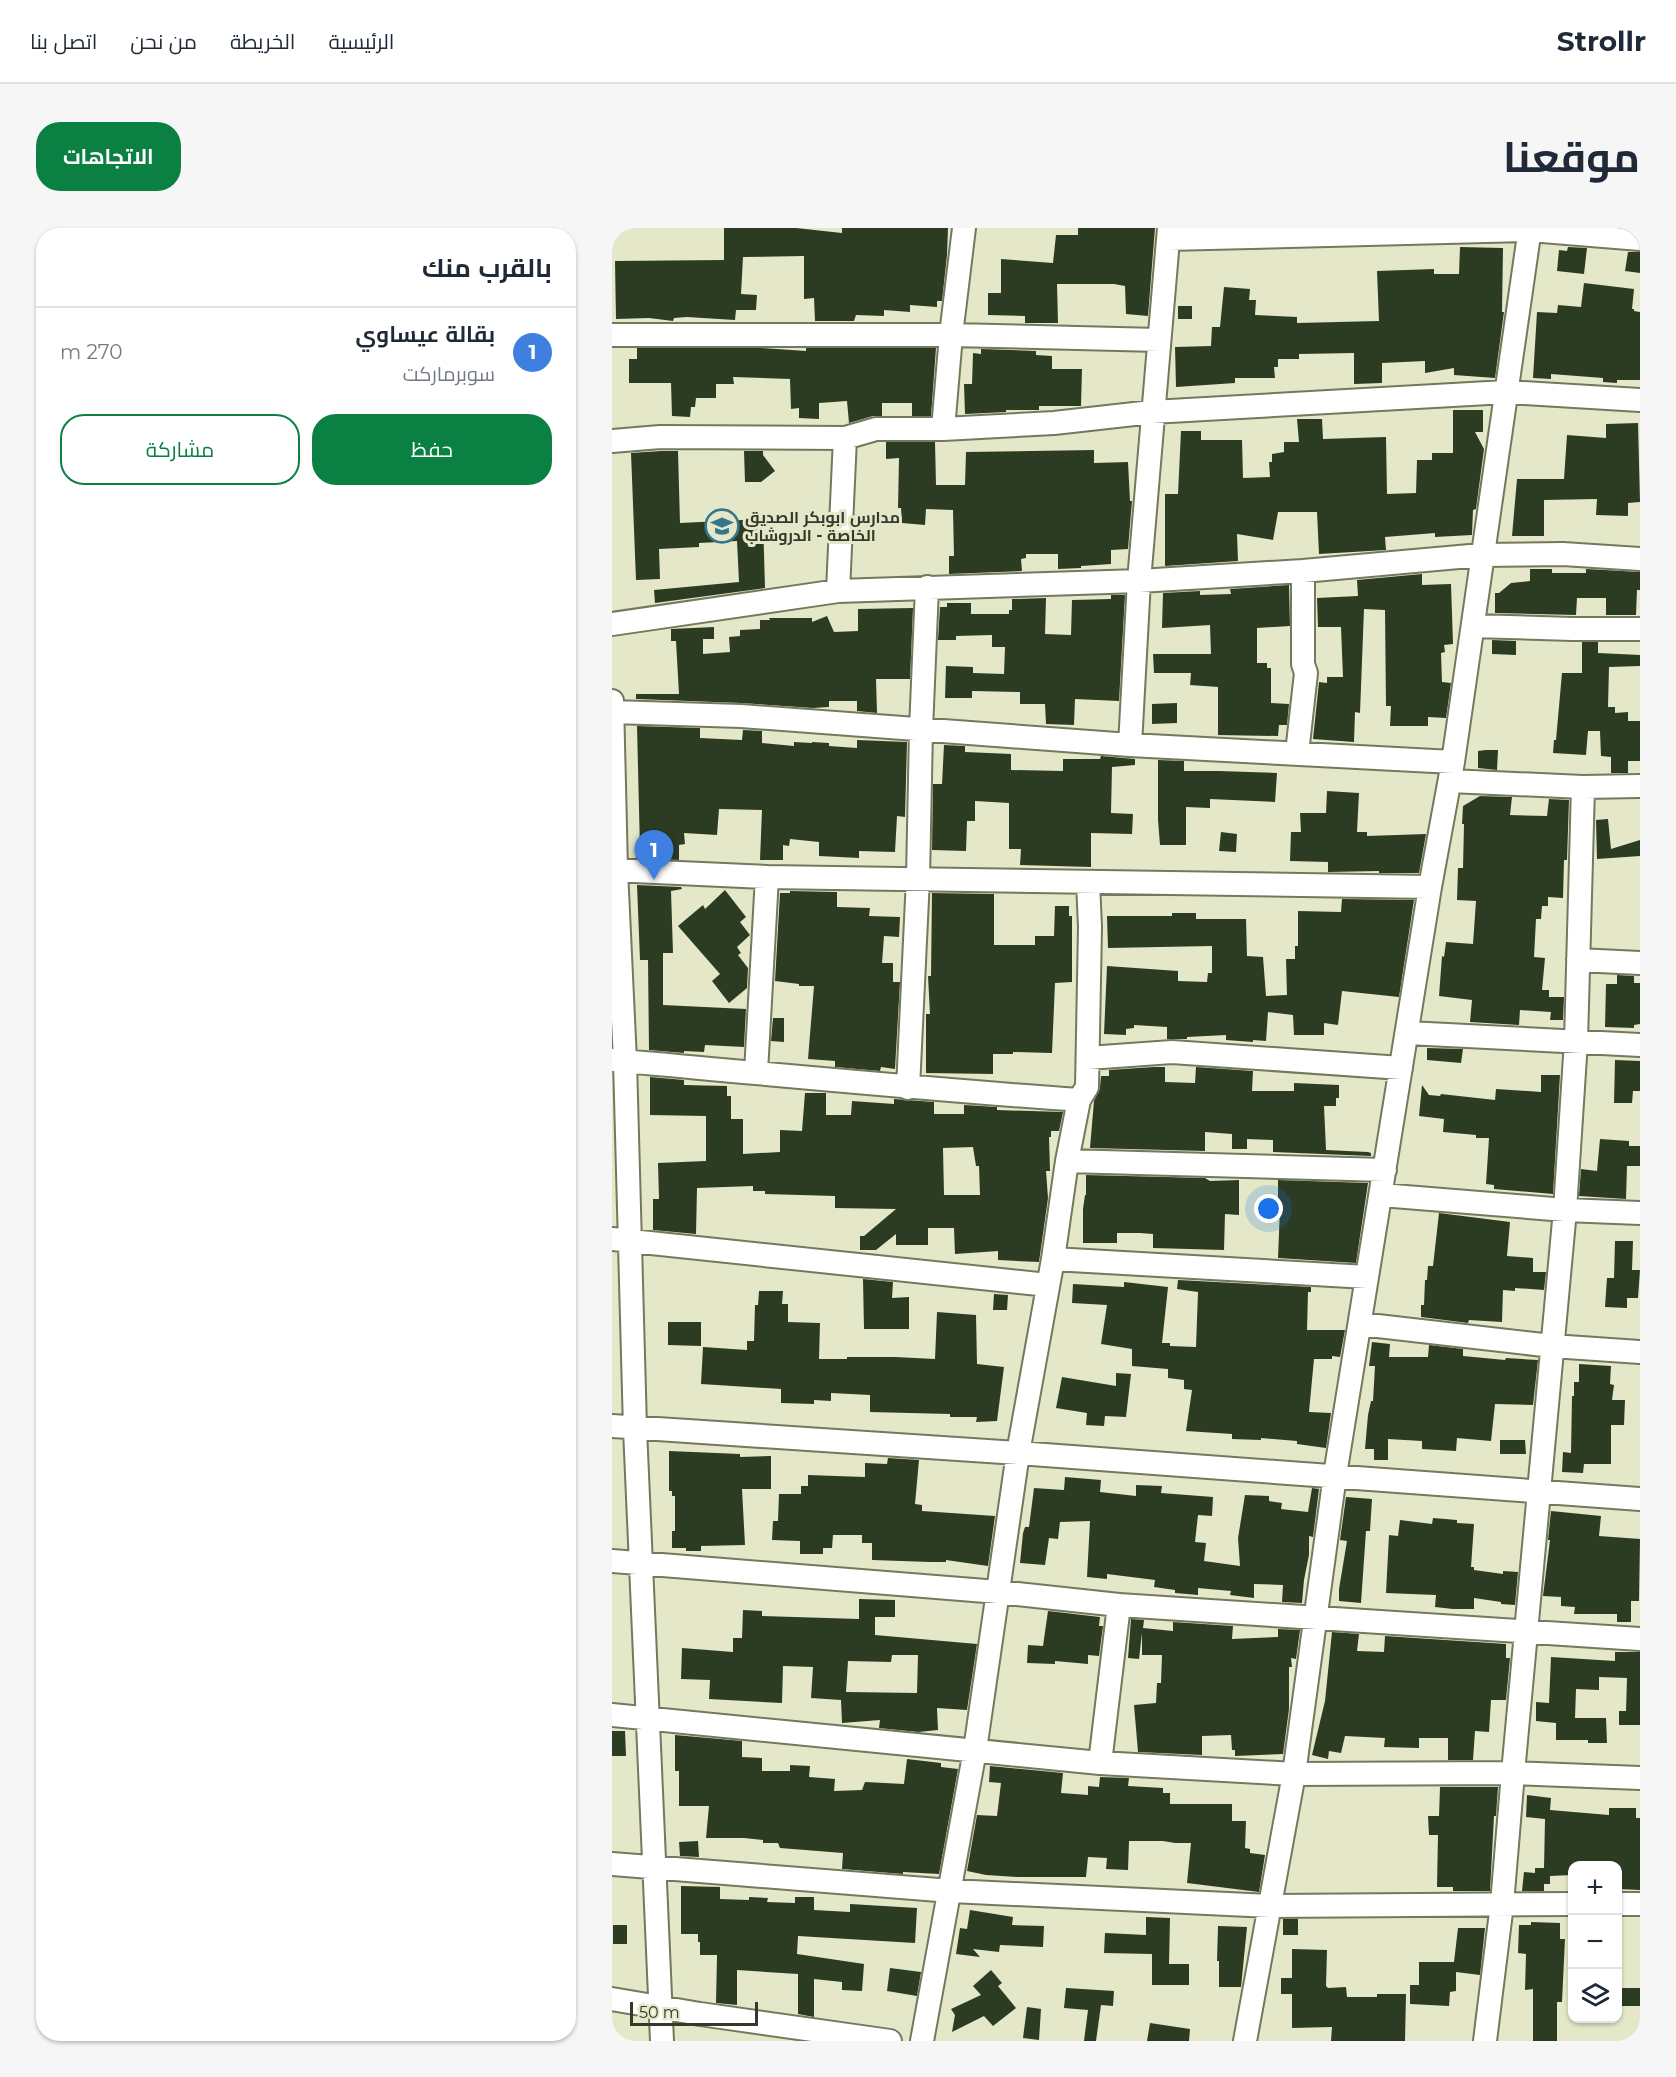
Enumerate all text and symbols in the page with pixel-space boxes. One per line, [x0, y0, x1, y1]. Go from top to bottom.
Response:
text: Strollr [1557, 24, 1646, 58]
text: اتصل بنا [30, 29, 97, 54]
text: من نحن [130, 29, 197, 54]
text: الخريطة [230, 29, 296, 54]
text: الرئيسية [329, 29, 394, 54]
button: الاتجاهات [36, 122, 181, 191]
text: موقعنا [1503, 131, 1640, 183]
text: بالقرب منك [422, 252, 552, 284]
text: بقالة عيساوي [355, 321, 495, 348]
text: 270 m [60, 340, 122, 364]
text: 1 [529, 340, 536, 364]
text: سوبرماركت [403, 362, 495, 386]
button: مشاركة [60, 414, 300, 485]
button: حفظ [312, 414, 552, 485]
school or university icon: مدارس ابوبكر الصديق الخاصة - الدروشاب [704, 508, 740, 544]
place label: مدارس ابوبكر الصديق الخاصة - الدروشاب [745, 508, 900, 545]
pin: 1 [634, 830, 674, 880]
your location [1254, 1194, 1283, 1223]
map controls [1568, 1861, 1622, 2023]
button: + [1568, 1861, 1622, 1915]
button: − [1568, 1915, 1622, 1969]
button: layers [1568, 1969, 1622, 2023]
scale bar [630, 1999, 758, 2026]
text: 50 m [639, 2003, 680, 2022]

